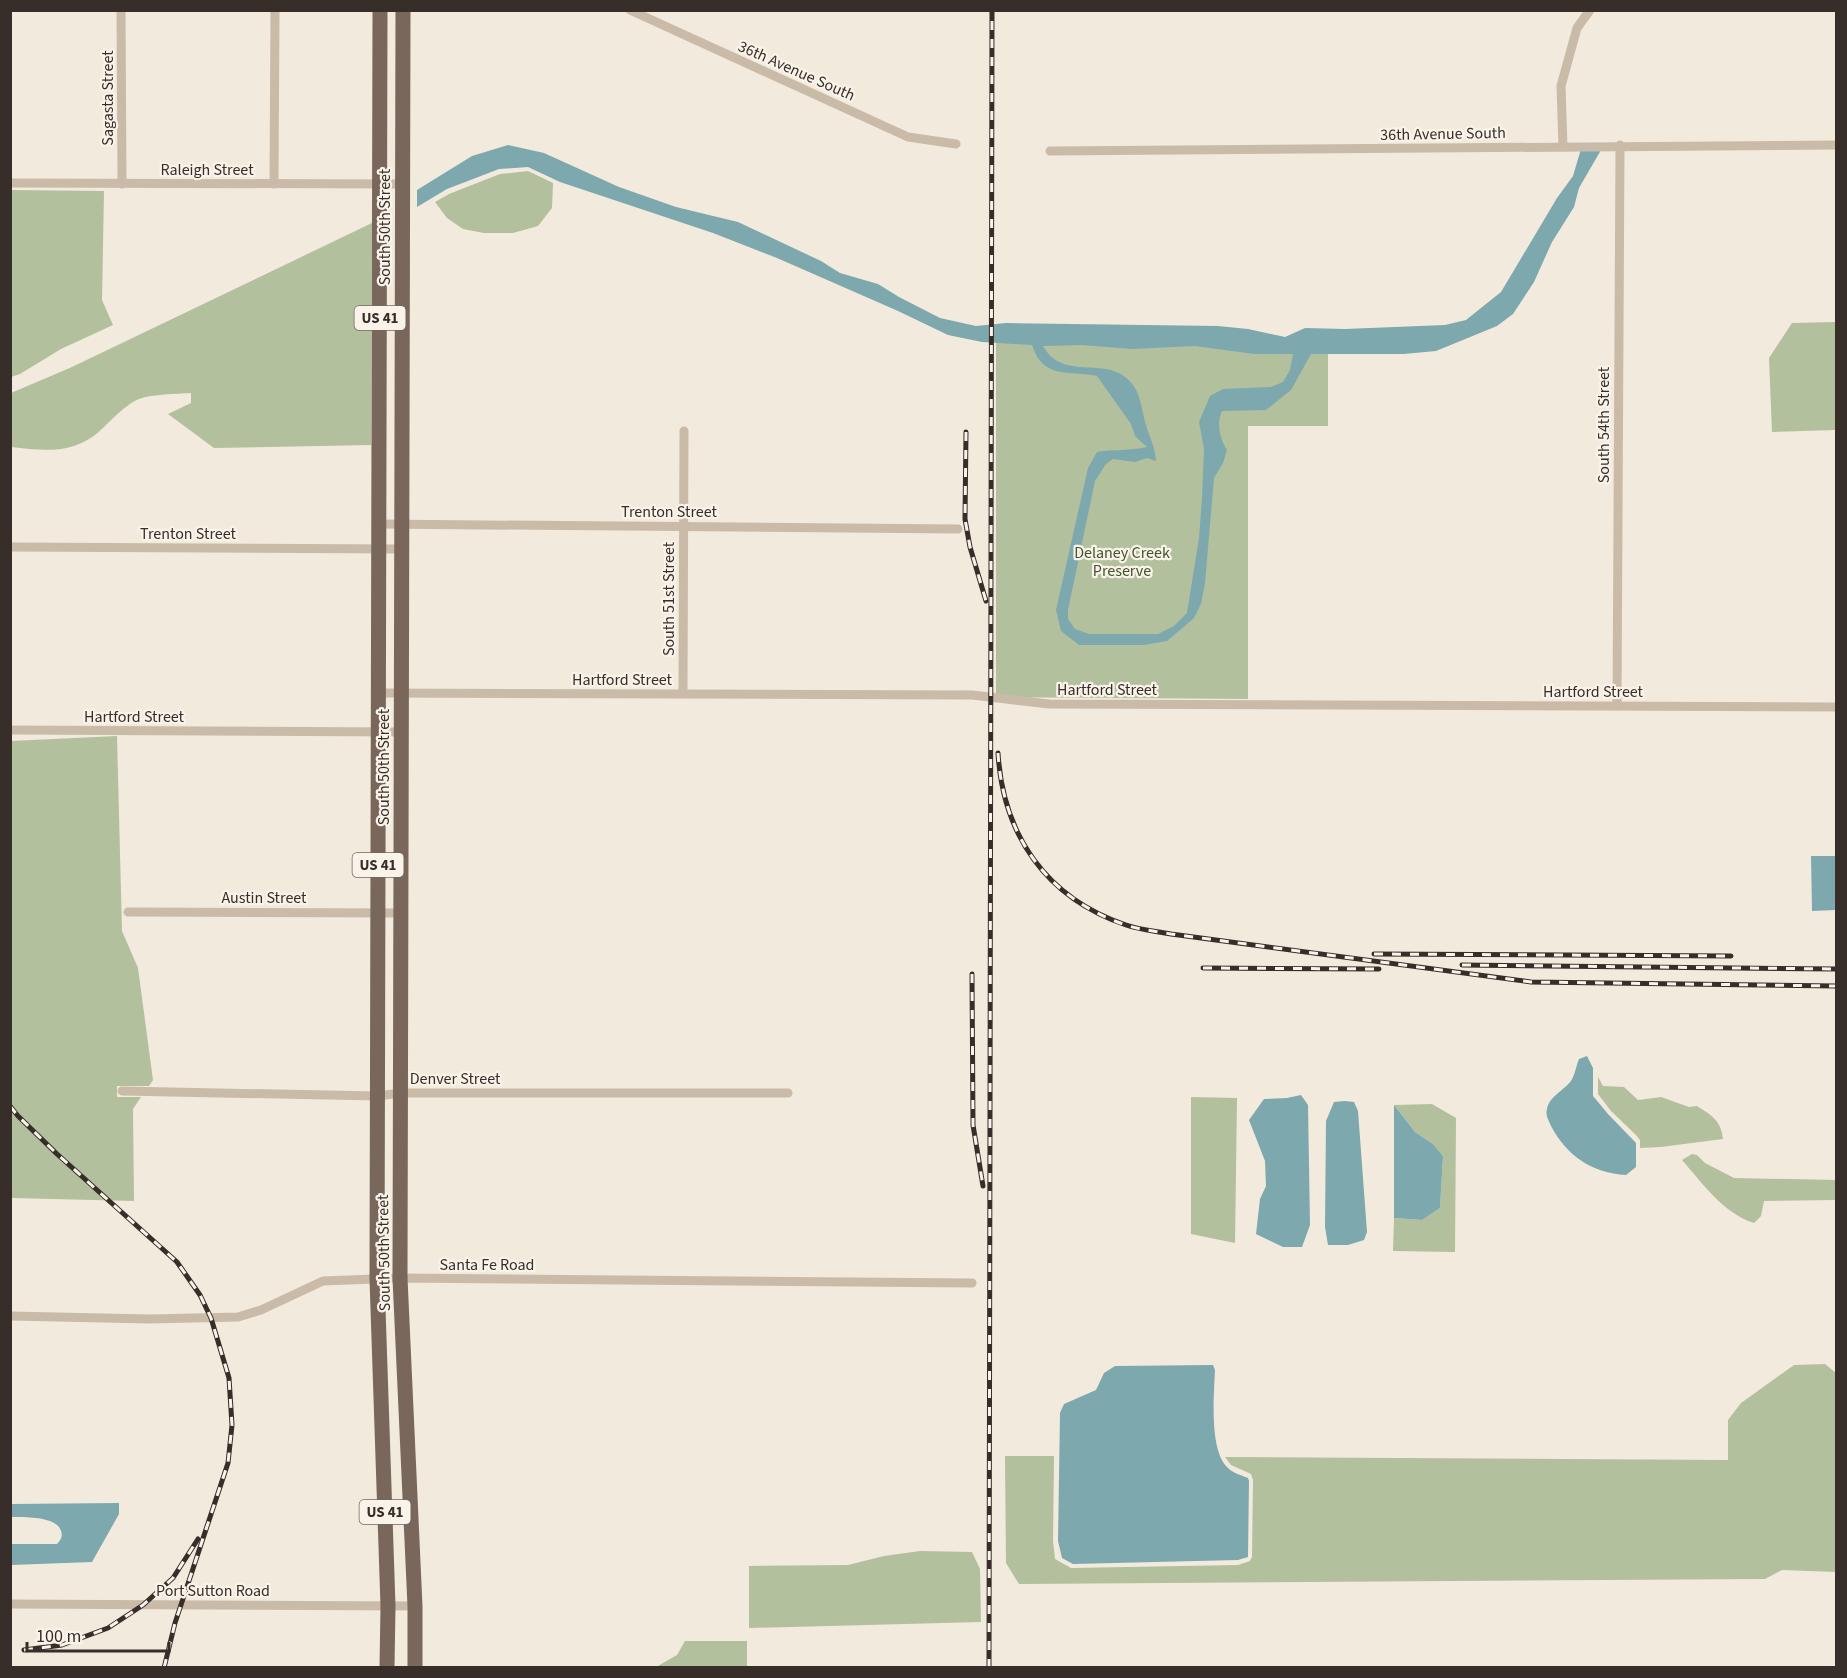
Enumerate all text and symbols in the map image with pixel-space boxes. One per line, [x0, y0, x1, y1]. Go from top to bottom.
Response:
street label: 36th Avenue South [735, 35, 859, 107]
street label: Sagasta Street [97, 50, 119, 146]
street label: 36th Avenue South [1380, 122, 1506, 146]
street label: Raleigh Street [160, 159, 254, 181]
street label: South 50th Street [374, 168, 396, 285]
road number: US 41 [354, 306, 406, 330]
street label: South 54th Street [1593, 366, 1615, 483]
street label: Trenton Street [621, 501, 717, 523]
street label: Trenton Street [140, 523, 236, 545]
street label: South 51st Street [658, 541, 680, 656]
park label: Delaney Creek Preserve [1074, 542, 1170, 582]
street label: Hartford Street [572, 669, 673, 691]
street label: Hartford Street [1057, 679, 1158, 701]
street label: Hartford Street [1543, 681, 1644, 703]
street label: Hartford Street [84, 706, 185, 728]
street label: South 50th Street [373, 708, 395, 825]
road number: US 41 [352, 853, 404, 877]
street label: Austin Street [221, 887, 307, 909]
street label: Denver Street [410, 1068, 501, 1090]
street label: South 50th Street [372, 1194, 396, 1311]
street label: Santa Fe Road [440, 1254, 534, 1276]
road number: US 41 [360, 1500, 410, 1524]
street label: Port Sutton Road [156, 1580, 270, 1602]
scale bar [27, 1615, 170, 1653]
text: 100 m [36, 1624, 81, 1649]

